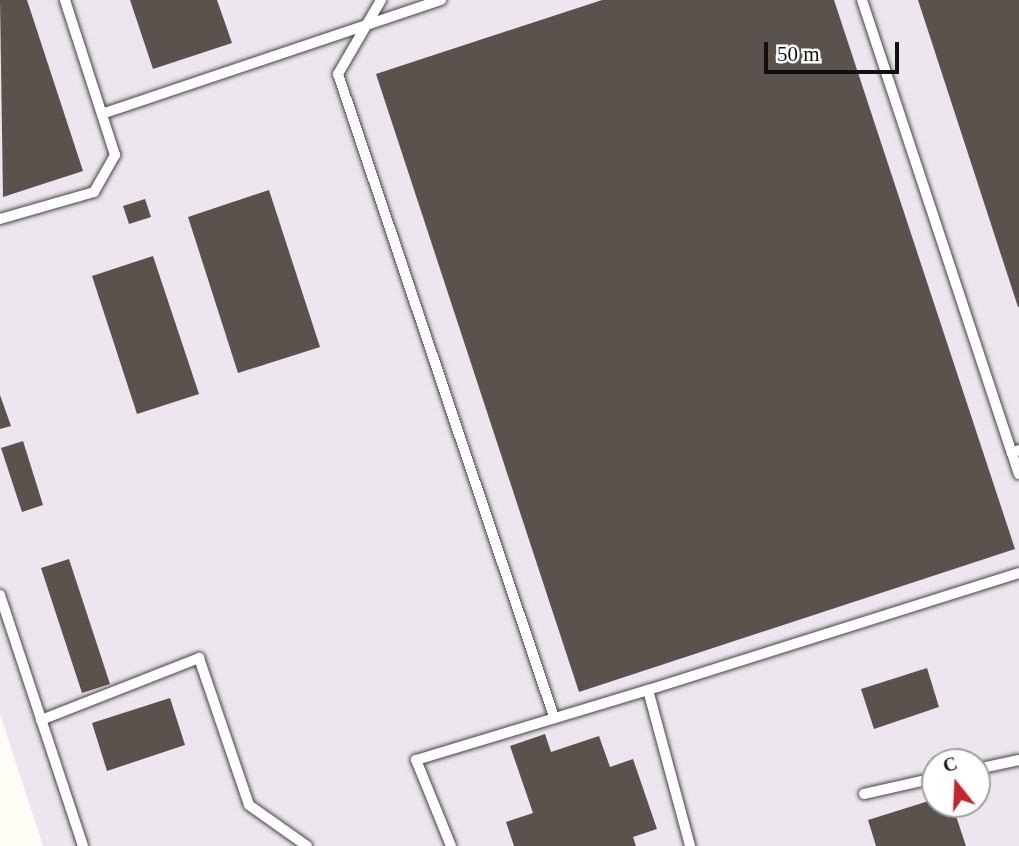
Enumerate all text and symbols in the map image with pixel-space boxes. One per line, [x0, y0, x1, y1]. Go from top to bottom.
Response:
scale bar [767, 28, 902, 72]
text: 50 m [777, 42, 820, 66]
north arrow [921, 748, 991, 818]
text: С [940, 752, 960, 777]

